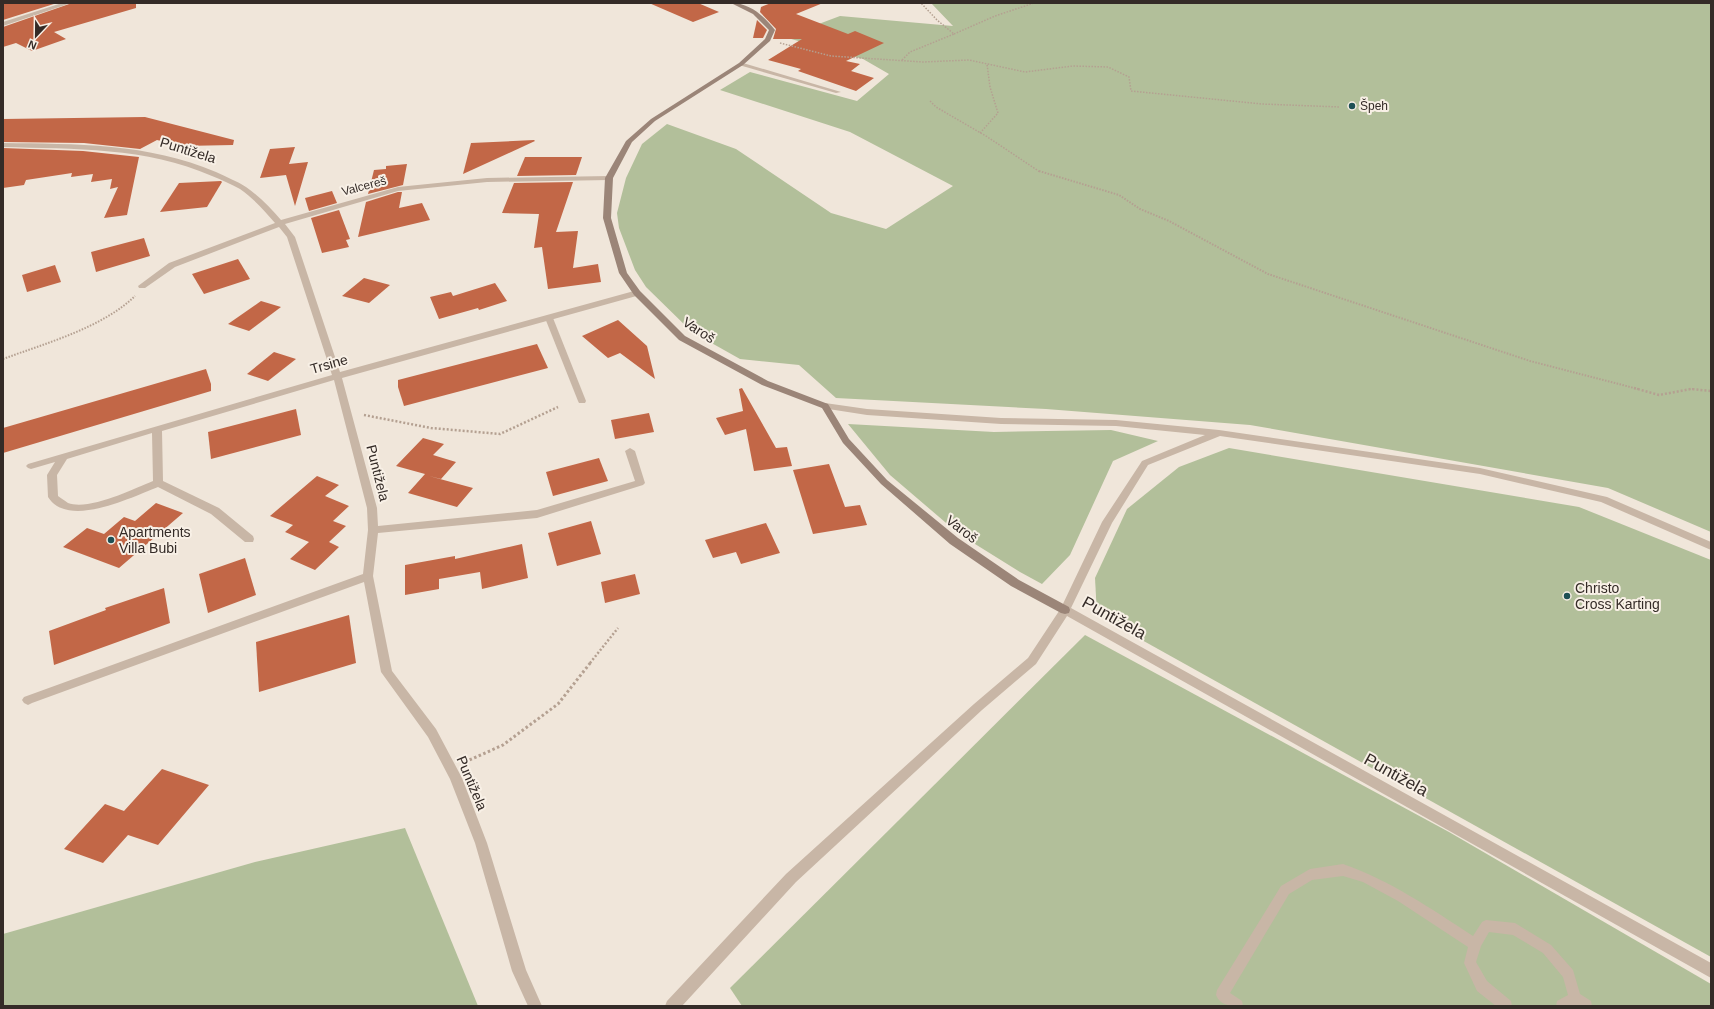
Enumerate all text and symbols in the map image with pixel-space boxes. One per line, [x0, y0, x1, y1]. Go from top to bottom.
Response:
north arrow [16, 16, 56, 56]
text: N [26, 38, 38, 52]
place label: Špeh [1360, 98, 1388, 113]
marker: Špeh [1347, 101, 1357, 111]
street label: Puntižela [158, 134, 218, 166]
street label: Valcereš [340, 173, 388, 199]
street label: Varoš [680, 314, 718, 346]
street label: Trsine [308, 351, 350, 377]
street label: Puntižela [363, 443, 393, 503]
street label: Varoš [943, 512, 981, 546]
place label: Apartments Villa Bubi [119, 524, 191, 556]
marker: Apartments Villa Bubi [106, 535, 116, 545]
place label: Christo Cross Karting [1575, 580, 1660, 612]
marker: Christo Cross Karting [1562, 591, 1572, 601]
street label: Puntižela [1079, 593, 1150, 644]
street label: Puntižela [1361, 750, 1432, 801]
street label: Puntižela [453, 753, 491, 813]

